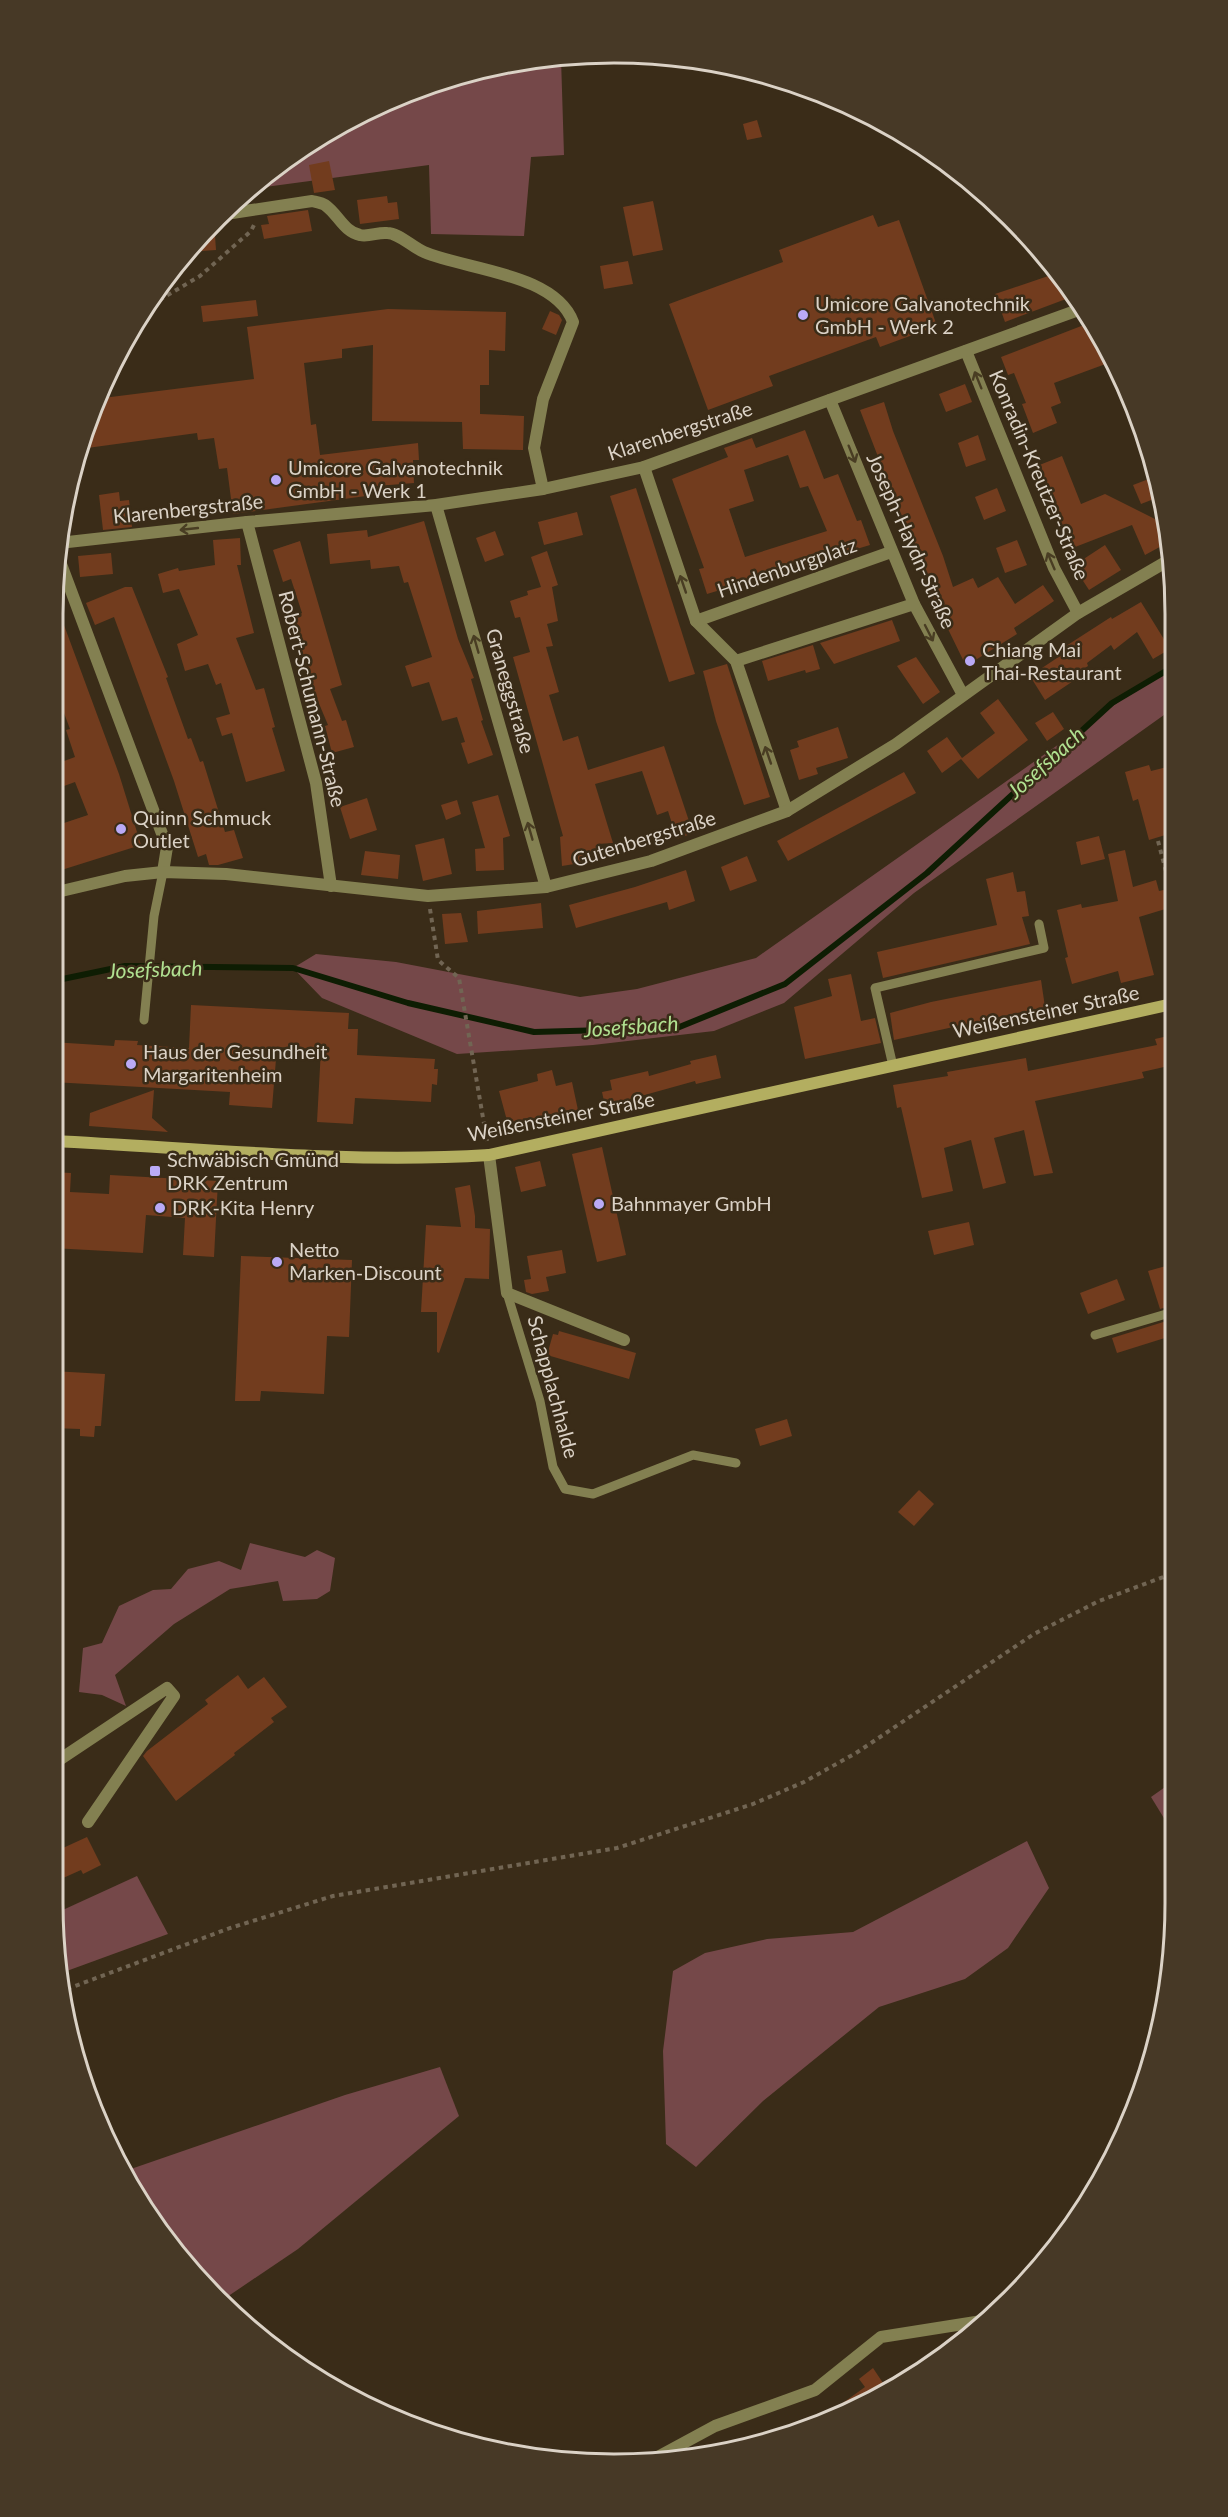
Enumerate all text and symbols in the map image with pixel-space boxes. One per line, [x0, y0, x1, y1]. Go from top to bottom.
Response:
place label: Umicore Galvanotechnik GmbH - Werk 2 [815, 291, 1031, 338]
marker: Umicore Galvanotechnik GmbH - Werk 2 [796, 308, 810, 322]
street label: Konradin-Kreutzer-Straße [985, 366, 1095, 583]
one-way arrow [972, 371, 983, 390]
street label: Klarenbergstraße [604, 395, 755, 465]
one-way arrow [847, 445, 858, 463]
street label: Joseph-Haydn-Straße [862, 449, 961, 632]
place label: Umicore Galvanotechnik GmbH - Werk 1 [288, 455, 504, 502]
marker: Umicore Galvanotechnik GmbH - Werk 1 [269, 473, 283, 487]
street label: Klarenbergstraße [112, 488, 264, 528]
one-way arrow [179, 524, 199, 535]
street label: Hindenburgplatz [714, 532, 859, 602]
one-way arrow [1045, 552, 1056, 570]
one-way arrow [677, 575, 688, 594]
street label: Robert-Schumann-Straße [274, 588, 352, 810]
one-way arrow [923, 624, 935, 642]
street label: Graneggstraße [482, 625, 540, 756]
one-way arrow [470, 634, 481, 653]
place label: Chiang Mai Thai-Restaurant [982, 637, 1122, 684]
marker: Chiang Mai Thai-Restaurant [963, 654, 977, 668]
water label: Josefsbach [1001, 721, 1089, 804]
one-way arrow [761, 746, 772, 765]
place label: Quinn Schmuck Outlet [133, 805, 272, 852]
street label: Gutenbergstraße [569, 805, 718, 871]
marker: Quinn Schmuck Outlet [114, 822, 128, 836]
one-way arrow [524, 822, 535, 841]
water label: Josefsbach [106, 954, 203, 983]
street label: Weißensteiner Straße [950, 980, 1141, 1042]
water label: Josefsbach [582, 1010, 679, 1041]
place label: Haus der Gesundheit Margaritenheim [143, 1039, 328, 1086]
marker: Haus der Gesundheit Margaritenheim [124, 1057, 138, 1071]
street label: Weißensteiner Straße [465, 1086, 656, 1146]
place label: Schwäbisch Gmünd DRK Zentrum [167, 1147, 339, 1194]
marker: Schwäbisch Gmünd DRK Zentrum [148, 1164, 162, 1178]
place label: Bahnmayer GmbH [611, 1191, 772, 1215]
place label: DRK-Kita Henry [172, 1195, 315, 1219]
marker: Bahnmayer GmbH [592, 1197, 606, 1211]
marker: DRK-Kita Henry [153, 1201, 167, 1215]
place label: Netto Marken-Discount [289, 1237, 442, 1284]
marker: Netto Marken-Discount [270, 1255, 284, 1269]
street label: Schapplachhalde [523, 1313, 585, 1461]

